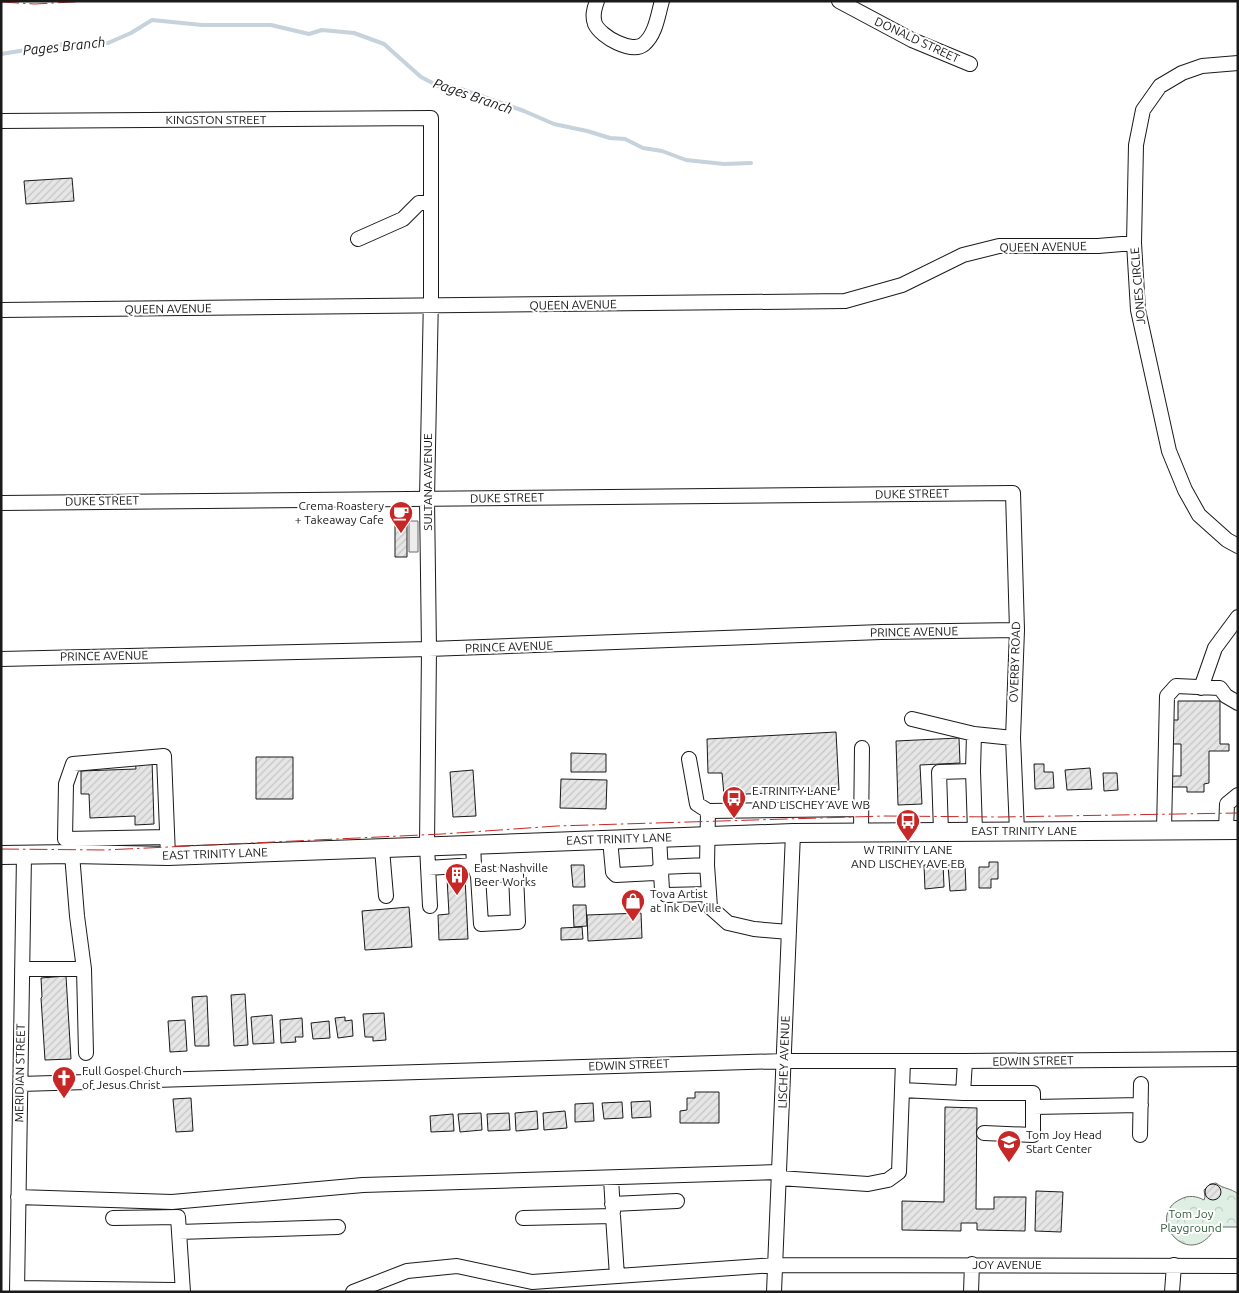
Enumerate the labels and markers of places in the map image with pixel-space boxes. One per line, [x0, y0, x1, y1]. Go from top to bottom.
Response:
place label: Crema Roastery + Takeaway Cafe [295, 499, 384, 526]
cafe icon: Crema Roastery + Takeaway Cafe [388, 500, 414, 534]
place label: E TRINITY LANE AND LISCHEY AVE WB [752, 784, 870, 811]
bus stop icon: E TRINITY LANE AND LISCHEY AVE WB [721, 785, 747, 819]
bus stop icon: W TRINITY LANE AND LISCHEY AVE EB [895, 808, 921, 842]
place label: W TRINITY LANE AND LISCHEY AVE EB [851, 843, 965, 870]
place label: East Nashville Beer Works [474, 861, 548, 888]
building icon: East Nashville Beer Works [444, 862, 470, 896]
place label: Tova Artist at Ink DeVille [650, 887, 721, 914]
shop icon: Tova Artist at Ink DeVille [620, 888, 646, 922]
place label: Full Gospel Church of Jesus Christ [82, 1064, 182, 1091]
church icon: Full Gospel Church of Jesus Christ [51, 1065, 77, 1099]
place label: Tom Joy Head Start Center [1026, 1128, 1102, 1155]
school or university icon: Tom Joy Head Start Center [996, 1129, 1022, 1163]

